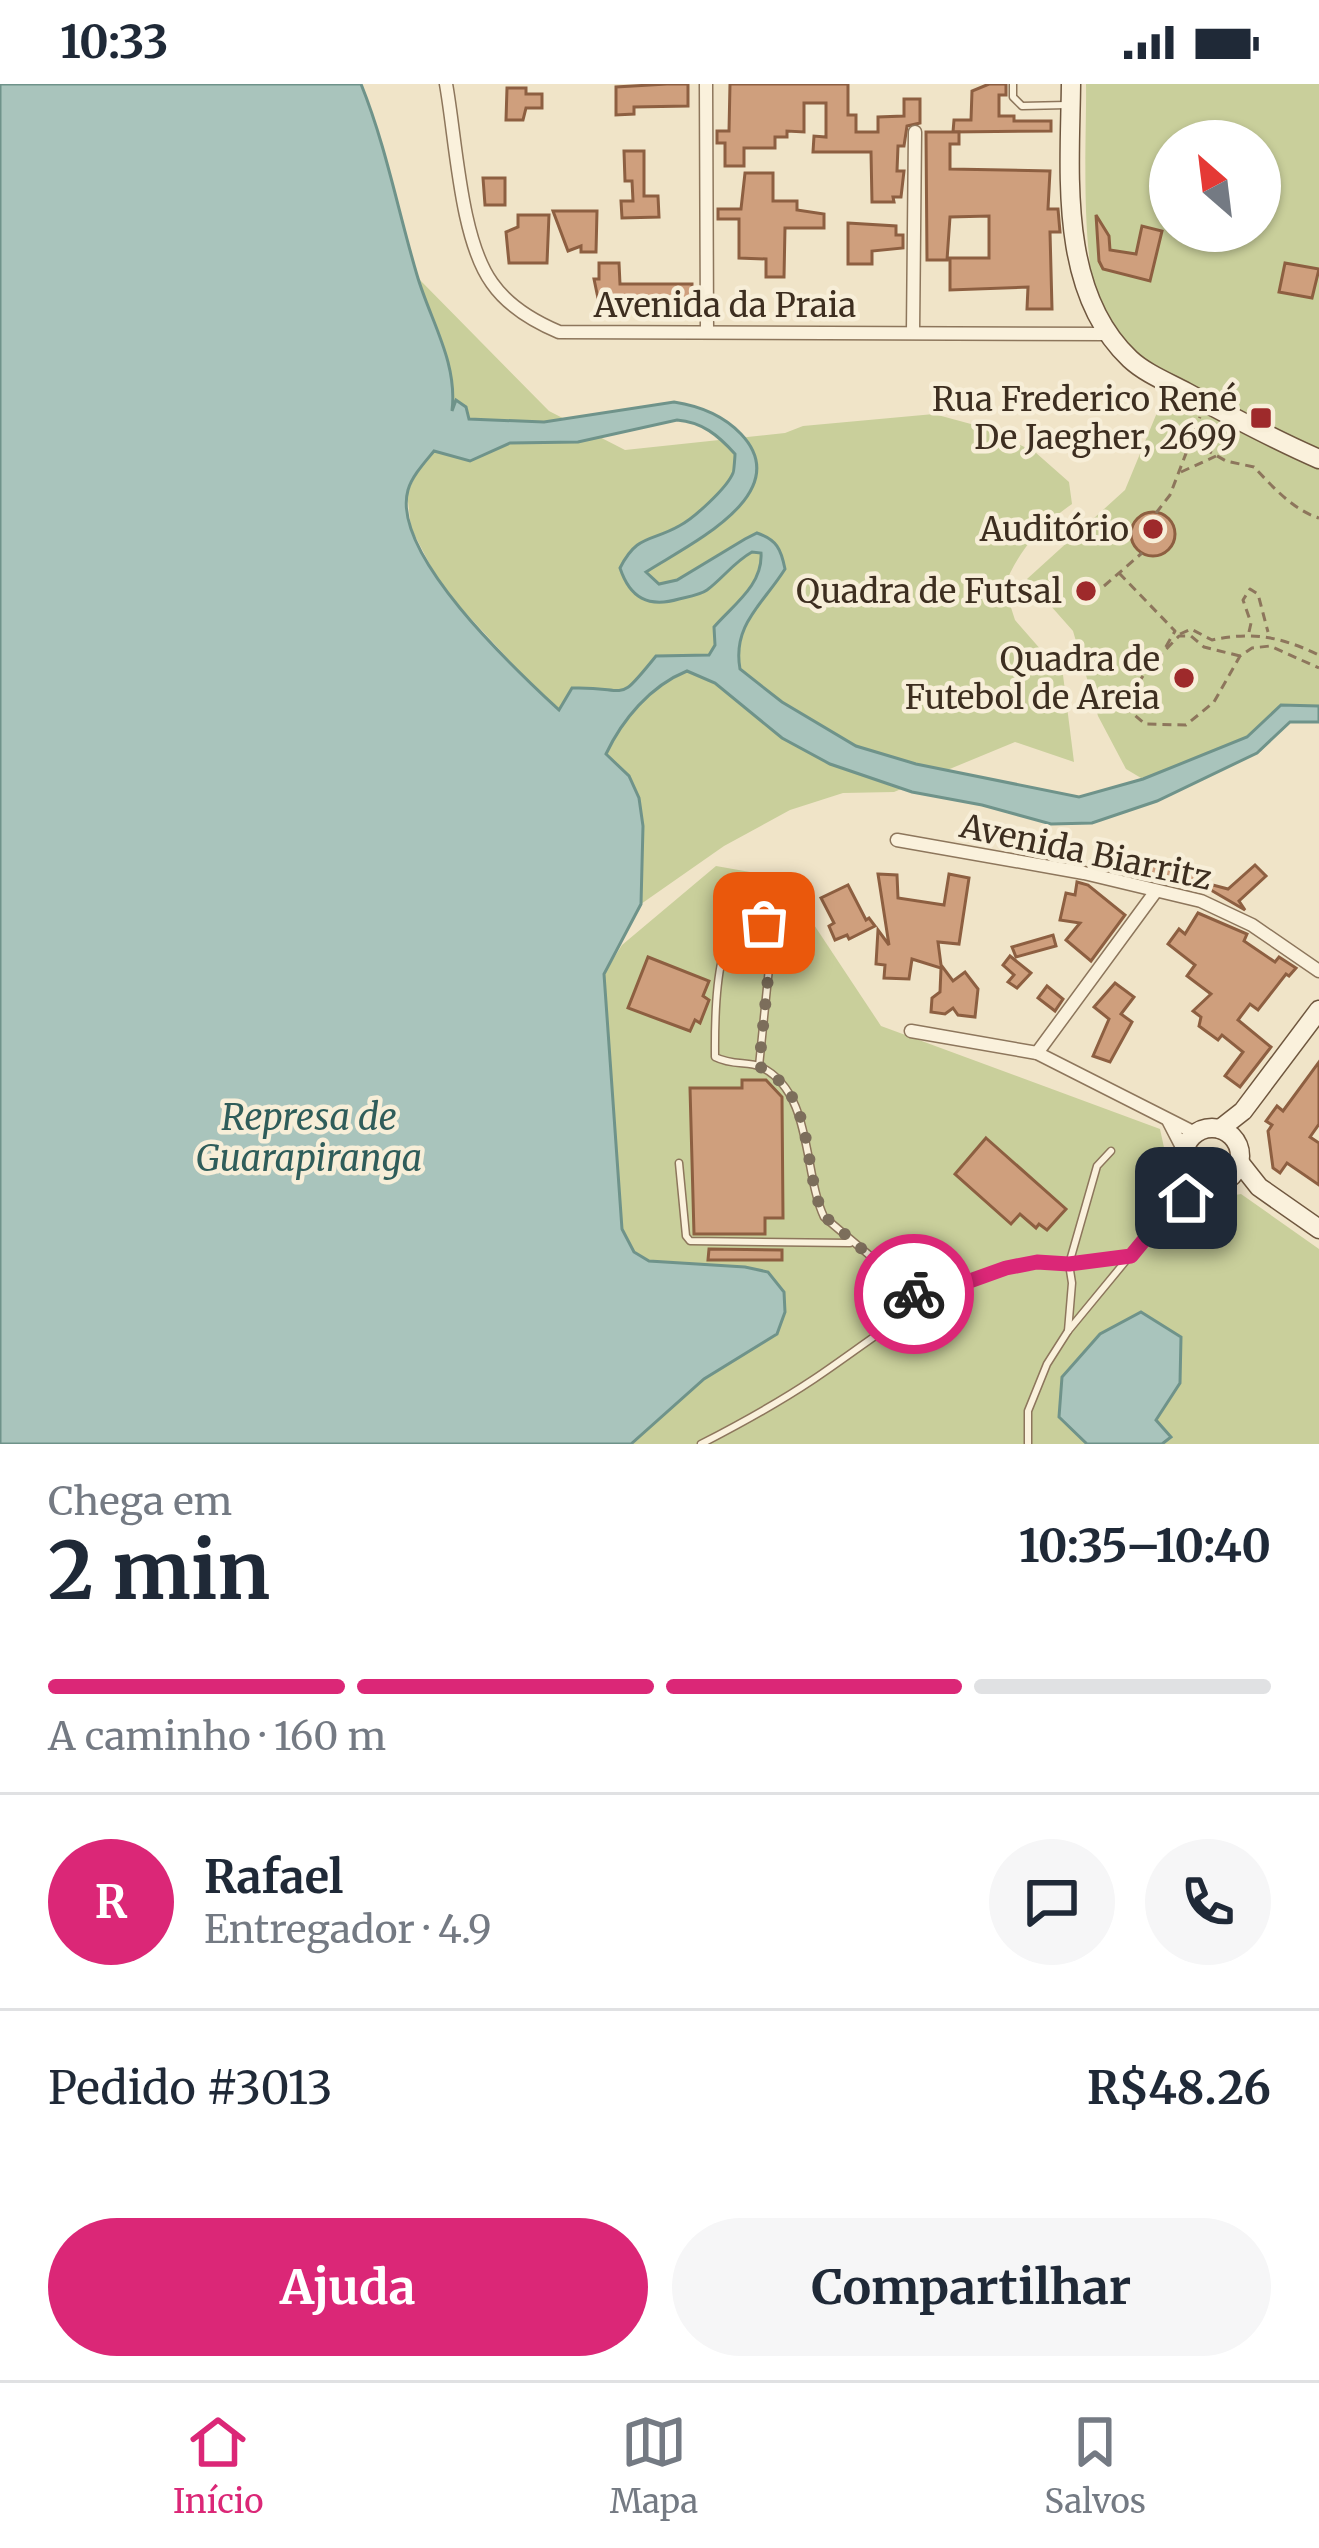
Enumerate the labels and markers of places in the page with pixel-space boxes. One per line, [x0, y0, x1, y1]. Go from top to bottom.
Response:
place label: Rua Frederico René De Jaegher, 2699 [932, 379, 1237, 458]
marker: Rua Frederico René De Jaegher, 2699 [1248, 405, 1274, 431]
place label: Auditório [979, 509, 1129, 550]
marker: Auditório [1140, 516, 1166, 542]
place label: Quadra de Futsal [796, 571, 1062, 612]
marker: Quadra de Futsal [1073, 578, 1099, 604]
place label: Quadra de Futebol de Areia [905, 639, 1160, 718]
marker: Quadra de Futebol de Areia [1171, 665, 1197, 691]
pin [713, 872, 815, 974]
pin [1135, 1147, 1237, 1249]

